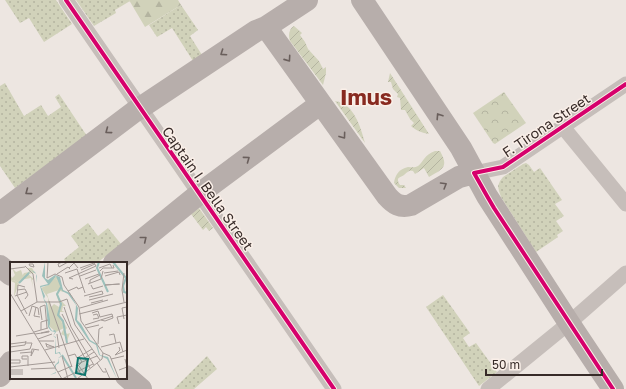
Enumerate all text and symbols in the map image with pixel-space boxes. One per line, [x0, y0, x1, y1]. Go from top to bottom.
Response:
one-way arrow [221, 48, 228, 55]
one-way arrow [283, 55, 290, 62]
district label: Imus [340, 83, 392, 110]
street label: F. Tirona Street [499, 89, 593, 161]
one-way arrow [436, 113, 444, 120]
street label: Captain I. Bella Street [159, 123, 257, 253]
one-way arrow [106, 126, 113, 133]
one-way arrow [338, 131, 345, 138]
one-way arrow [243, 156, 250, 164]
one-way arrow [440, 183, 447, 190]
one-way arrow [25, 187, 32, 194]
one-way arrow [140, 236, 147, 243]
inset map [10, 262, 127, 379]
scale bar [486, 351, 602, 377]
text: 50 m [492, 357, 520, 372]

